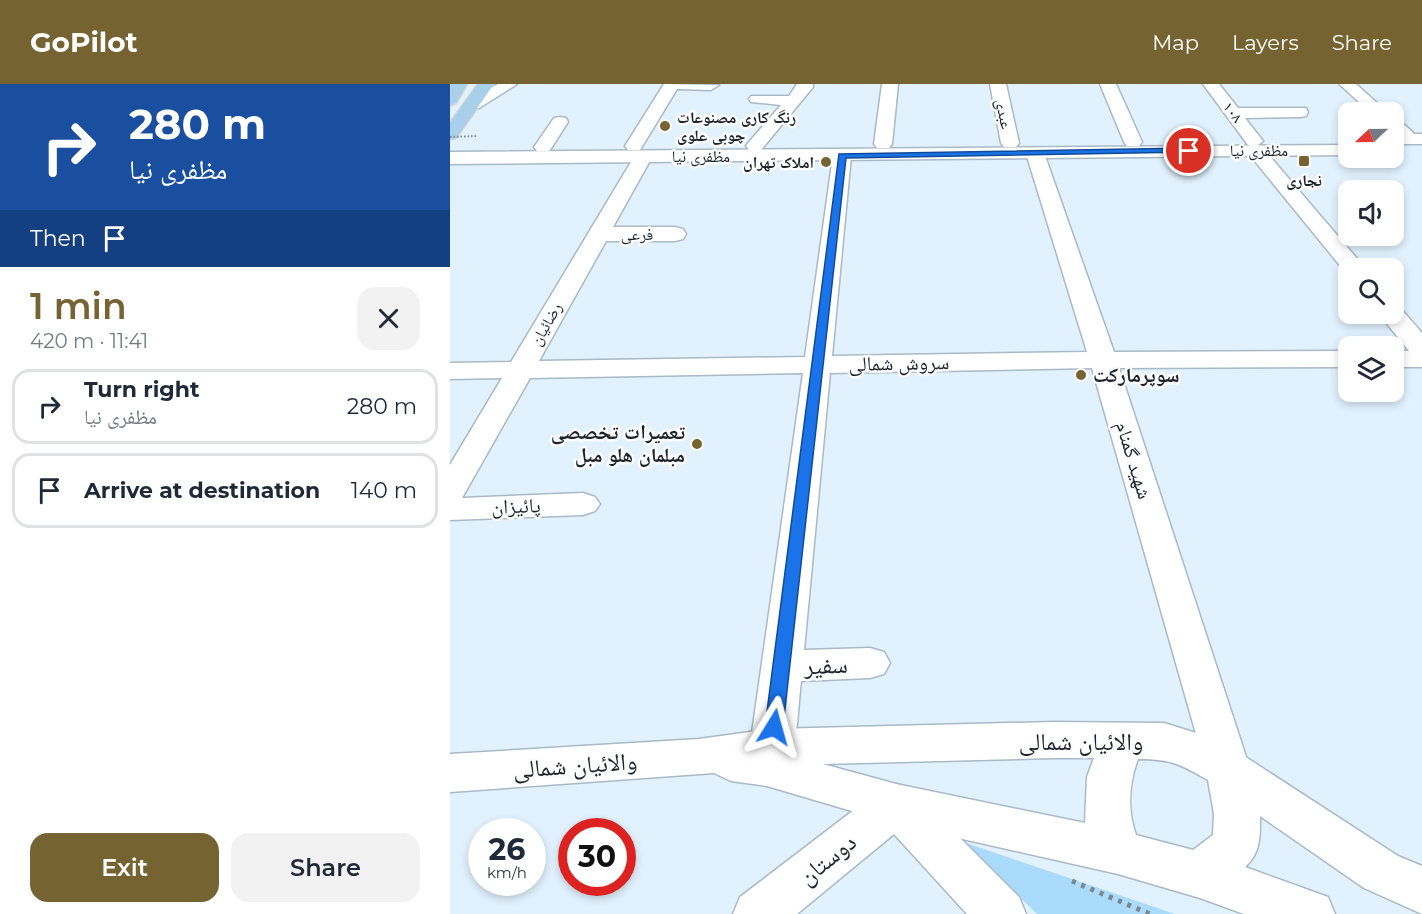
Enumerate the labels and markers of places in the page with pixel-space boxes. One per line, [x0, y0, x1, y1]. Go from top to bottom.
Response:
place label: رنگ کاری مصنوعات چوبی علوی [677, 108, 796, 145]
marker: رنگ کاری مصنوعات چوبی علوی [658, 119, 672, 133]
pin [1163, 125, 1214, 176]
place label: املاک تهران [743, 153, 814, 172]
marker: نجاری [1297, 154, 1311, 168]
marker: املاک تهران [819, 155, 833, 169]
place label: نجاری [1286, 171, 1322, 190]
place label: سوپرمارکت [1093, 363, 1179, 387]
marker: سوپرمارکت [1074, 368, 1088, 382]
place label: تعمیرات تخصصی مبلمان هلو مبل [551, 420, 686, 468]
marker: تعمیرات تخصصی مبلمان هلو مبل [690, 437, 704, 451]

